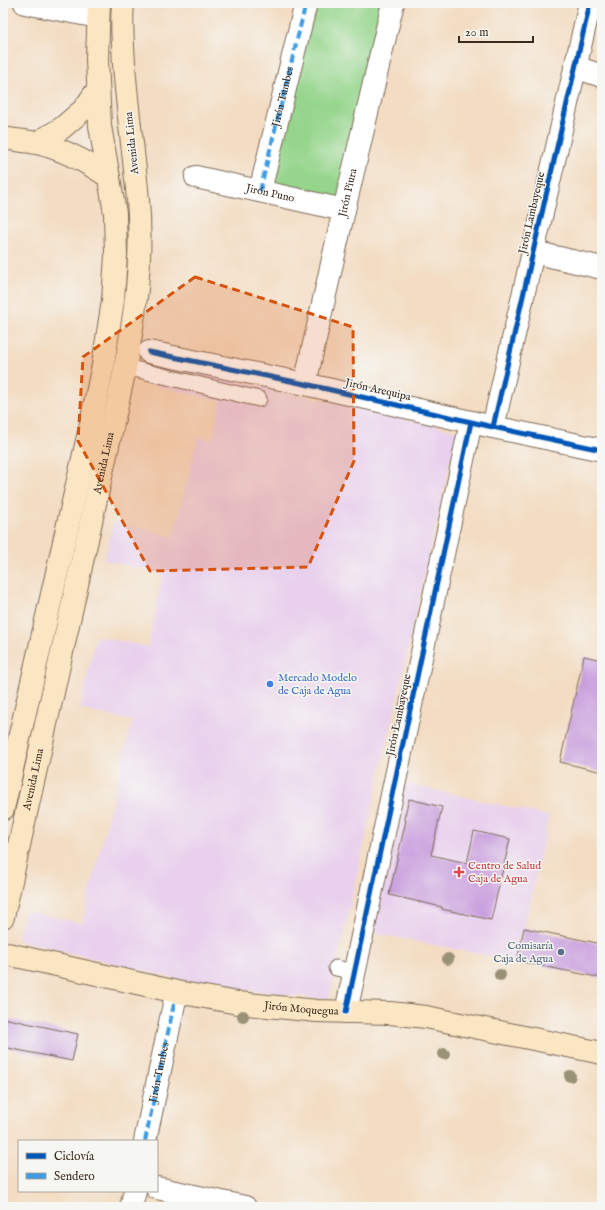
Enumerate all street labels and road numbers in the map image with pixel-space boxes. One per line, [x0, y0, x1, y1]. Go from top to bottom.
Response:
street label: Jirón Tumbes [268, 65, 297, 130]
street label: Avenida Lima [122, 111, 142, 176]
street label: Jirón Piura [335, 167, 361, 220]
street label: Jirón Lambayeque [515, 171, 548, 257]
street label: Jirón Puno [243, 181, 296, 206]
street label: Jirón Arequipa [342, 375, 412, 404]
street label: Avenida Lima [90, 431, 118, 496]
street label: Jirón Lambayeque [383, 673, 415, 759]
street label: Avenida Lima [20, 747, 47, 813]
street label: Jirón Moquegua [262, 999, 339, 1019]
street label: Jirón Tumbes [146, 1041, 173, 1106]

